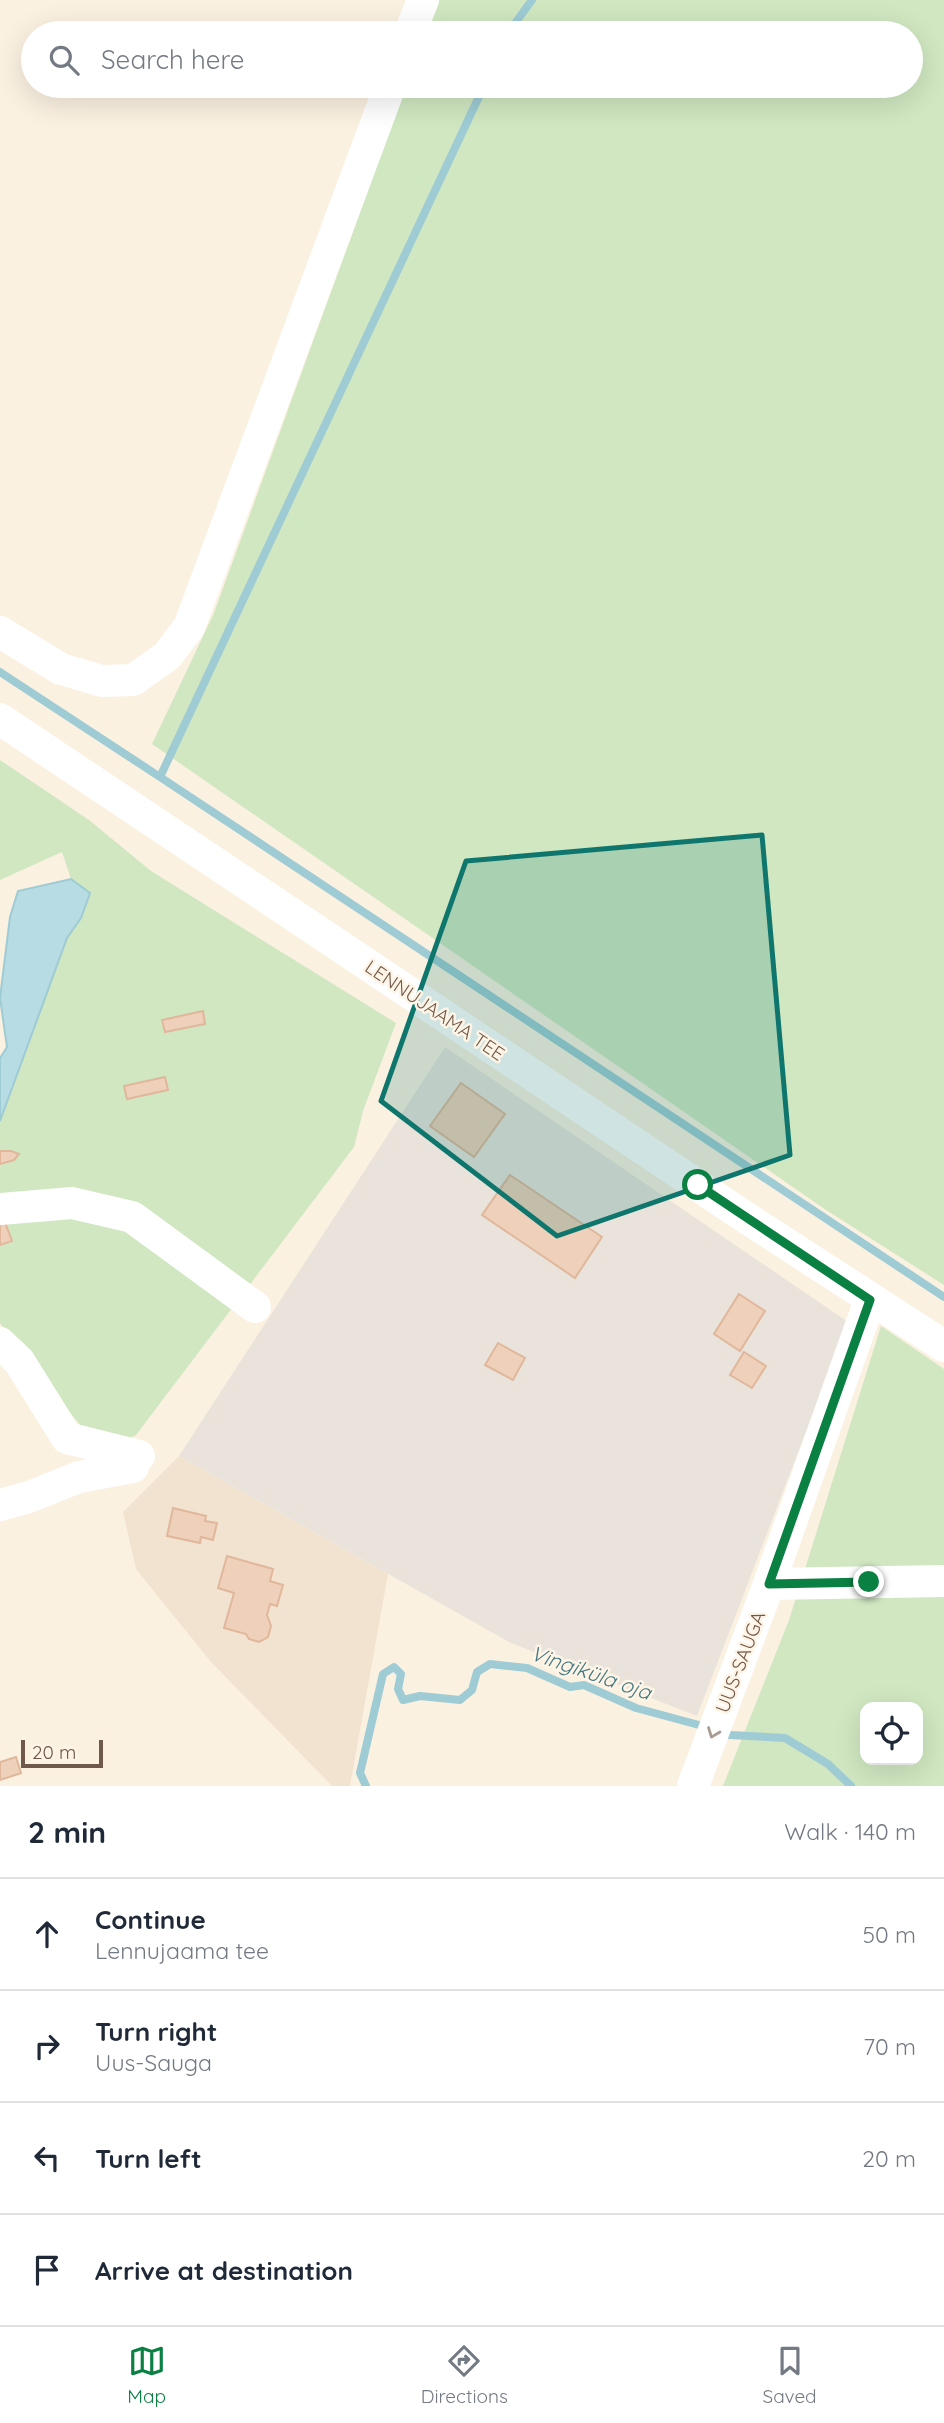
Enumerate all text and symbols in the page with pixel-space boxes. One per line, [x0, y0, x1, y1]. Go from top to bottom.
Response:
search box [21, 21, 923, 98]
icon: search [45, 41, 83, 79]
text: Search here [101, 43, 245, 76]
street label: LENNUJAAMA TEE [361, 954, 509, 1066]
route start [682, 1169, 713, 1200]
route end [853, 1566, 884, 1597]
street label: UUS-SAUGA [710, 1608, 770, 1716]
water label: Vingiküla oja [528, 1639, 656, 1705]
map controls [860, 1702, 923, 1765]
button: locate [860, 1702, 923, 1765]
one-way arrow [708, 1726, 722, 1738]
scale bar [21, 1737, 103, 1769]
text: 20 m [32, 1740, 76, 1764]
text: 2 min [28, 1813, 106, 1851]
text: Walk · 140 m [784, 1817, 916, 1846]
text: Continue [95, 1903, 206, 1936]
icon: ahead [28, 1915, 66, 1953]
text: 50 m [863, 1920, 916, 1949]
text: Lennujaama tee [95, 1936, 269, 1965]
text: Turn right [95, 2015, 217, 2048]
icon: right [28, 2027, 66, 2065]
text: 70 m [863, 2032, 916, 2061]
text: Uus-Sauga [95, 2048, 212, 2077]
icon: left [28, 2139, 66, 2177]
text: Turn left [95, 2142, 202, 2175]
text: 20 m [862, 2144, 916, 2173]
icon: arrive [28, 2251, 66, 2289]
text: Arrive at destination [95, 2254, 353, 2287]
tab: Map [127, 2342, 166, 2408]
tab: Directions [421, 2342, 508, 2408]
tab: Saved [762, 2342, 817, 2408]

